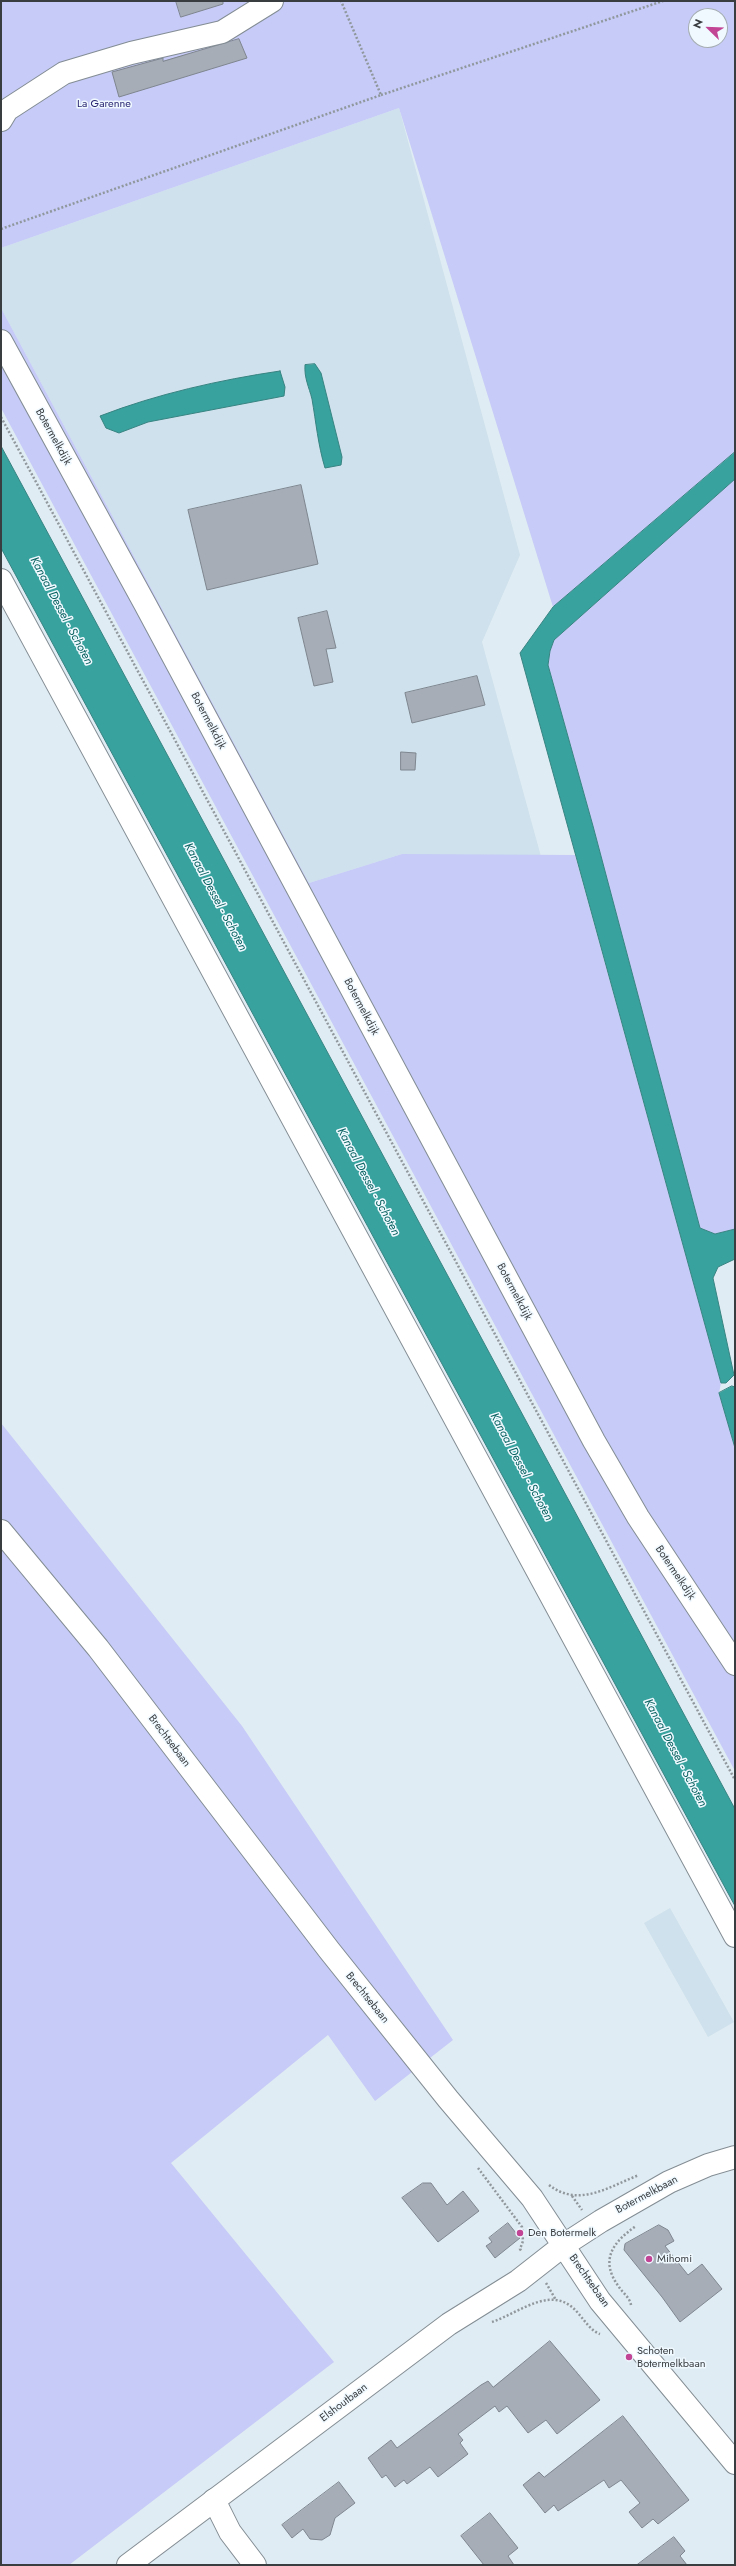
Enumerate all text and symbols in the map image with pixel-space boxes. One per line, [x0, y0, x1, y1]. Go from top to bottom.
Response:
north arrow [688, 8, 728, 48]
text: N [689, 17, 707, 31]
park label: La Garenne [77, 97, 131, 111]
street label: Botermelkdijk [32, 406, 74, 468]
water label: Kanaal Dessel - Schoten [27, 555, 95, 667]
street label: Botermelkdijk [187, 690, 229, 752]
water label: Kanaal Dessel - Schoten [181, 841, 249, 953]
street label: Botermelkdijk [340, 976, 382, 1038]
water label: Kanaal Dessel - Schoten [334, 1126, 402, 1238]
street label: Botermelkdijk [493, 1261, 535, 1323]
water label: Kanaal Dessel - Schoten [487, 1411, 555, 1523]
street label: Botermelkdijk [652, 1543, 698, 1603]
water label: Kanaal Dessel - Schoten [641, 1697, 709, 1809]
street label: Brechtsebaan [145, 1712, 193, 1770]
street label: Brechtsebaan [342, 1970, 392, 2026]
street label: Botermelkbaan [614, 2173, 680, 2217]
place label: Den Botermelk [528, 2226, 596, 2240]
marker: Den Botermelk [515, 2228, 525, 2238]
street label: Brechtsebaan [566, 2252, 612, 2310]
place label: Mihomi [657, 2252, 692, 2266]
marker: Mihomi [644, 2254, 654, 2264]
place label: Schoten Botermelkbaan [637, 2344, 705, 2370]
marker: Schoten Botermelkbaan [624, 2352, 634, 2362]
street label: Elshoutbaan [318, 2381, 370, 2425]

